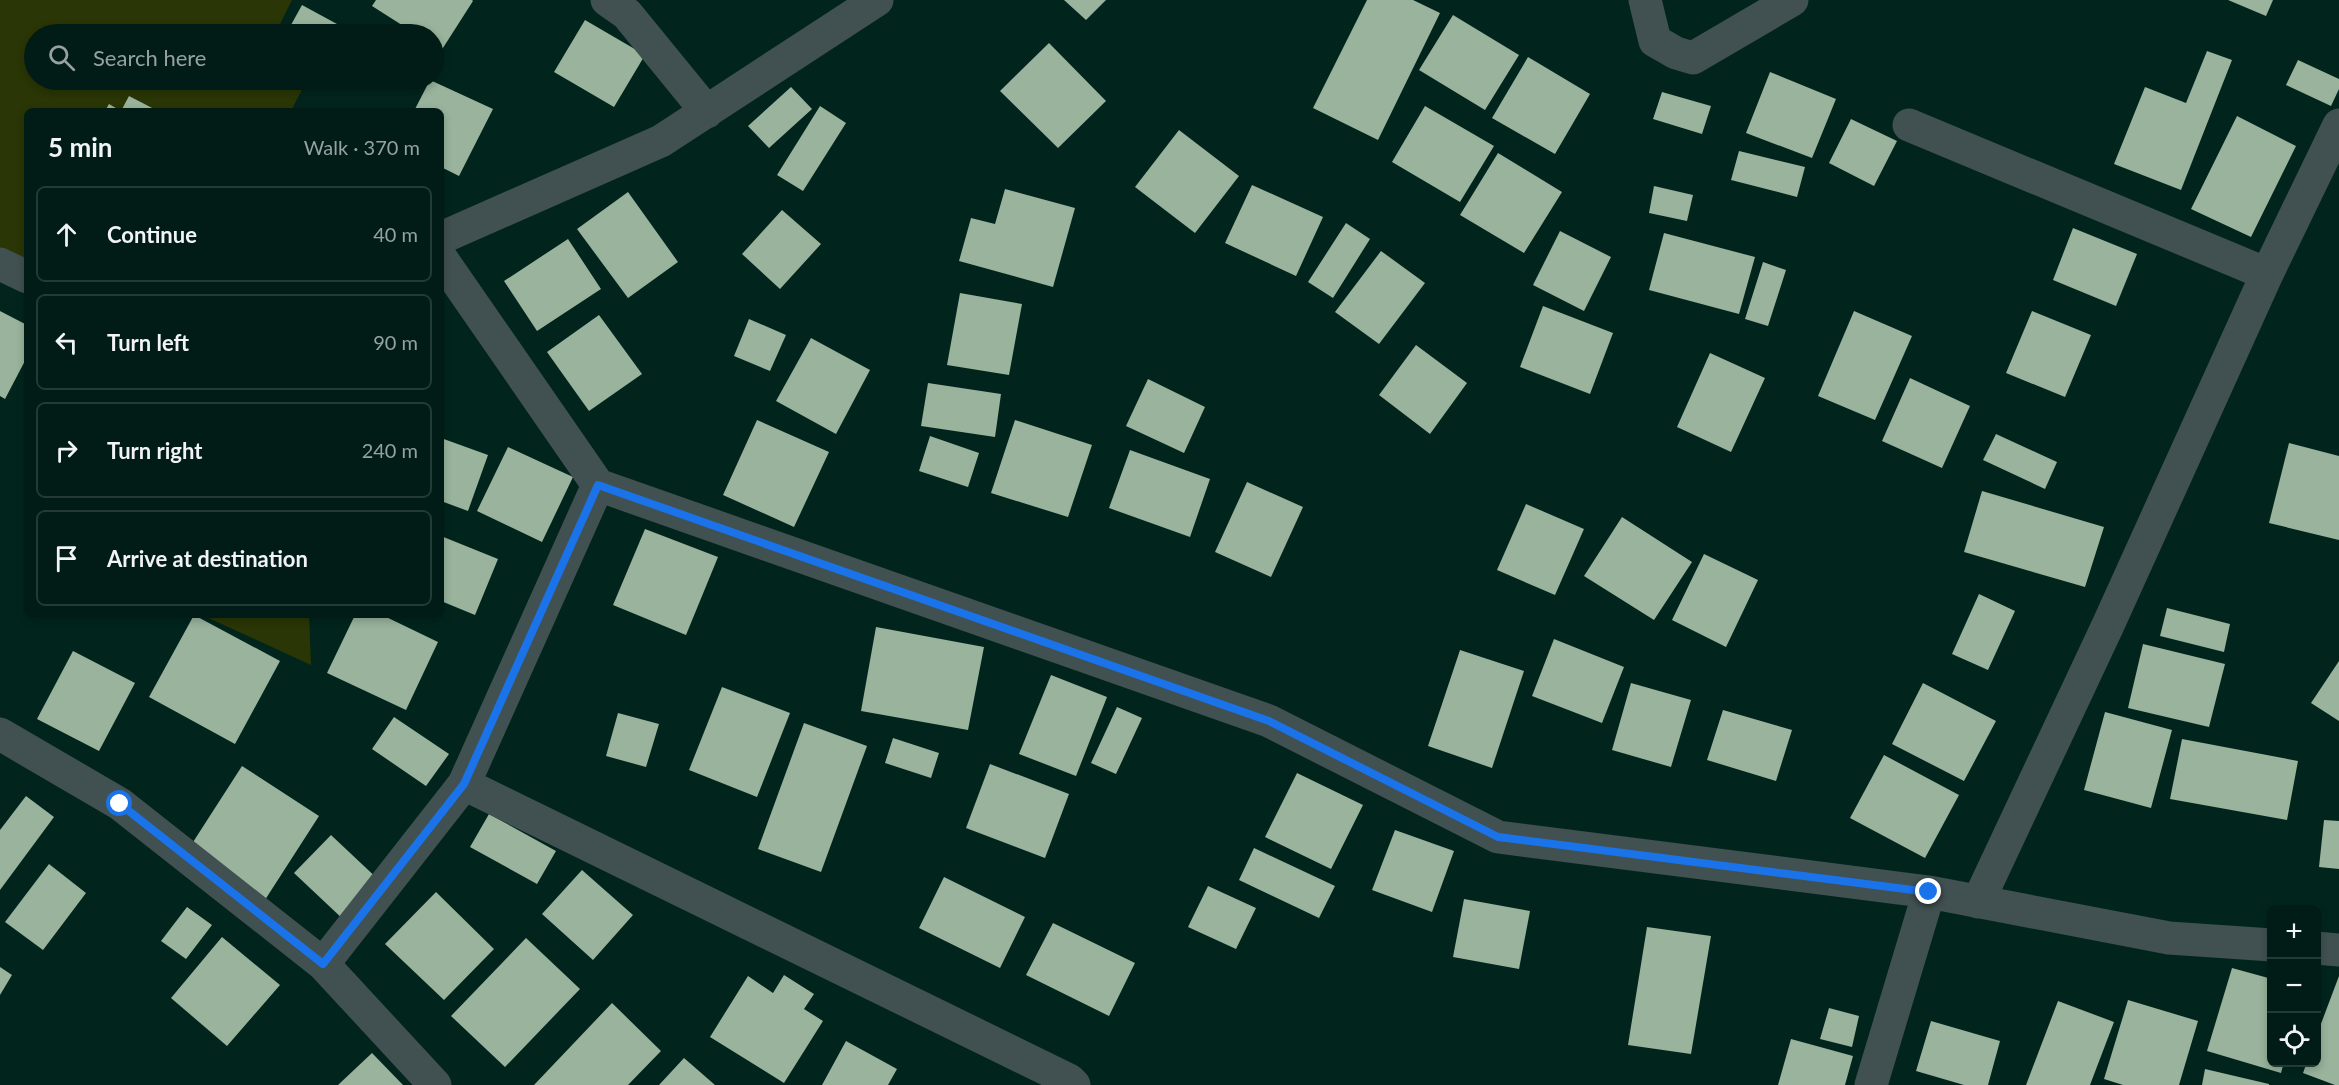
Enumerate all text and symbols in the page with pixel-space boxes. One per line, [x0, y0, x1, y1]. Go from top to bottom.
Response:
search box [24, 24, 444, 90]
icon: search [45, 41, 78, 74]
text: Search here [93, 44, 206, 71]
text: 5 min [48, 131, 112, 163]
text: Walk · 370 m [304, 135, 420, 159]
icon: ahead [50, 218, 83, 251]
text: Continue [107, 221, 197, 248]
text: 40 m [373, 222, 418, 246]
icon: left [50, 326, 83, 359]
text: Turn left [107, 329, 189, 356]
text: 90 m [373, 330, 418, 354]
icon: right [50, 434, 83, 467]
text: Turn right [107, 437, 202, 464]
text: 240 m [362, 438, 418, 462]
icon: arrive [50, 542, 83, 575]
text: Arrive at destination [107, 545, 308, 572]
route start [106, 790, 132, 816]
route end [1915, 878, 1941, 904]
map controls [2267, 905, 2321, 1067]
button: + [2267, 905, 2321, 959]
button: − [2267, 959, 2321, 1013]
button: locate [2267, 1013, 2321, 1067]

